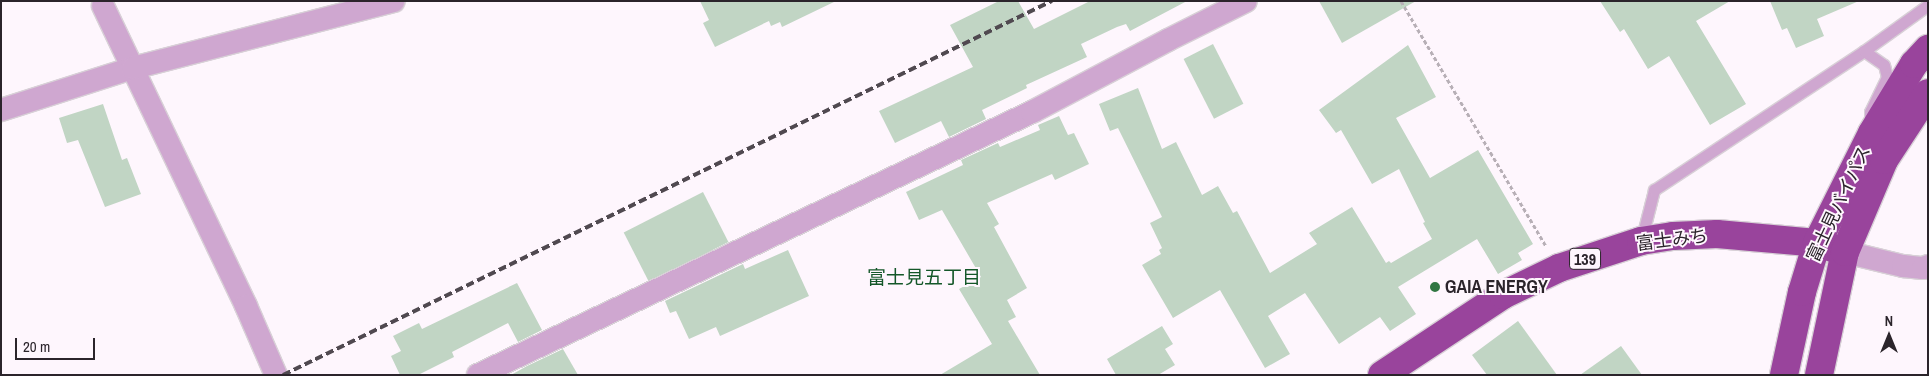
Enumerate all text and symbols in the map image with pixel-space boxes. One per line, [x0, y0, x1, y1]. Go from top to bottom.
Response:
street label: 富士見バイパス [1803, 142, 1875, 266]
street label: 富士みち [1635, 225, 1709, 255]
road number: 139 [1569, 245, 1601, 272]
district label: 富士見五丁目 [867, 267, 981, 289]
place label: GAIA ENERGY [1445, 276, 1548, 298]
marker: GAIA ENERGY [1429, 281, 1441, 293]
north arrow [1864, 311, 1914, 361]
text: N [1885, 312, 1893, 330]
scale bar [18, 328, 98, 360]
text: 20 m [23, 336, 50, 357]

